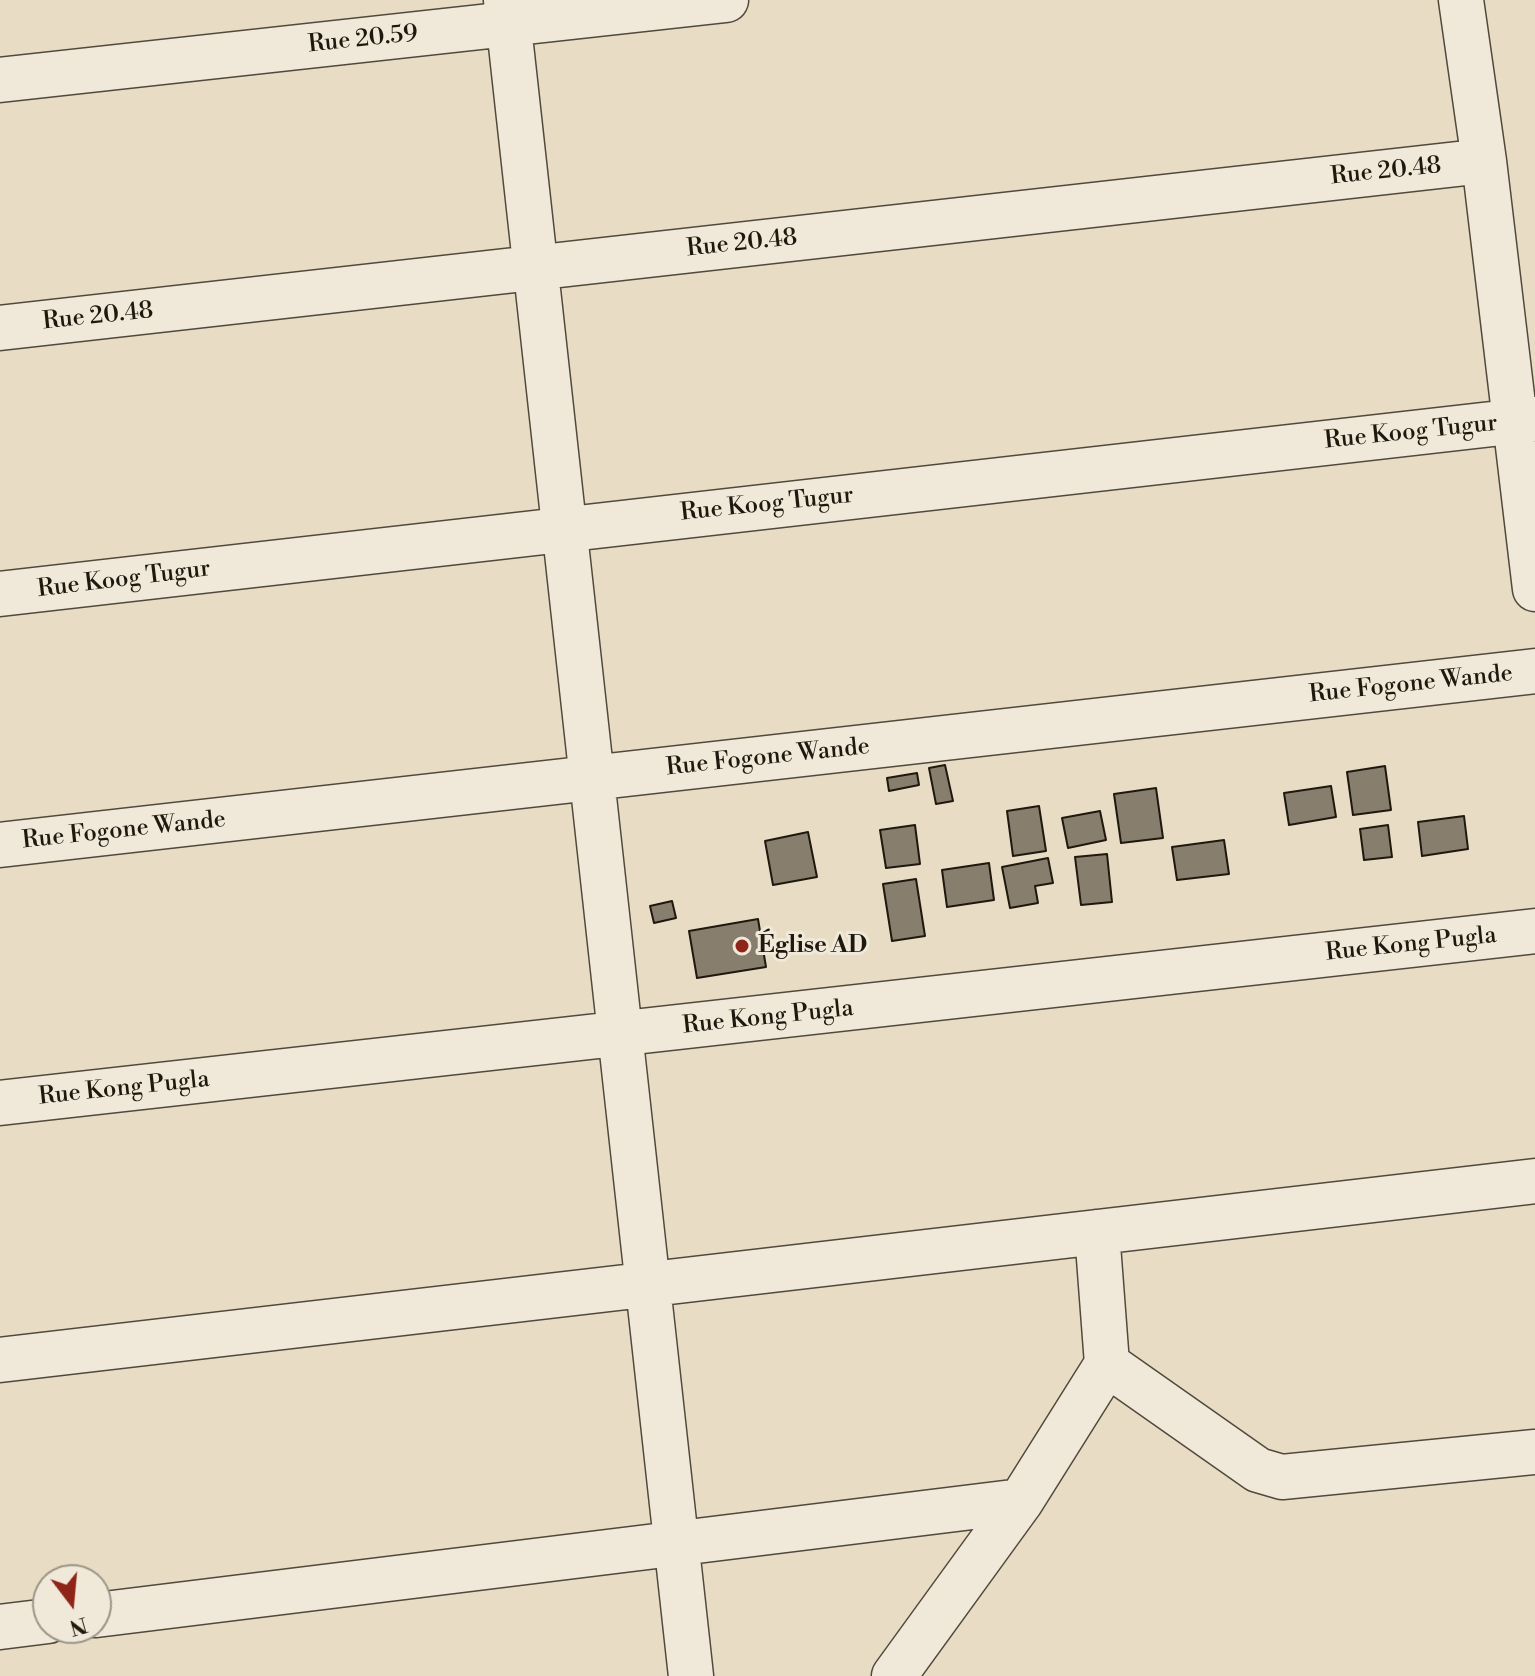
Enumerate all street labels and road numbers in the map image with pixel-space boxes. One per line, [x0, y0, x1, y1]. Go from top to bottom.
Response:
street label: Rue 20.59 [307, 20, 419, 60]
street label: Rue 20.48 [1329, 152, 1443, 192]
street label: Rue 20.48 [685, 224, 799, 264]
street label: Rue 20.48 [41, 297, 155, 337]
street label: Rue Koog Tugur [1323, 410, 1499, 456]
street label: Rue Koog Tugur [679, 482, 855, 528]
street label: Rue Koog Tugur [36, 555, 212, 605]
street label: Rue Fogone Wande [1308, 660, 1514, 710]
street label: Rue Fogone Wande [665, 733, 871, 783]
street label: Rue Fogone Wande [21, 806, 227, 856]
street label: Rue Kong Pugla [1324, 922, 1498, 968]
street label: Rue Kong Pugla [681, 995, 855, 1041]
street label: Rue Kong Pugla [37, 1066, 211, 1112]

